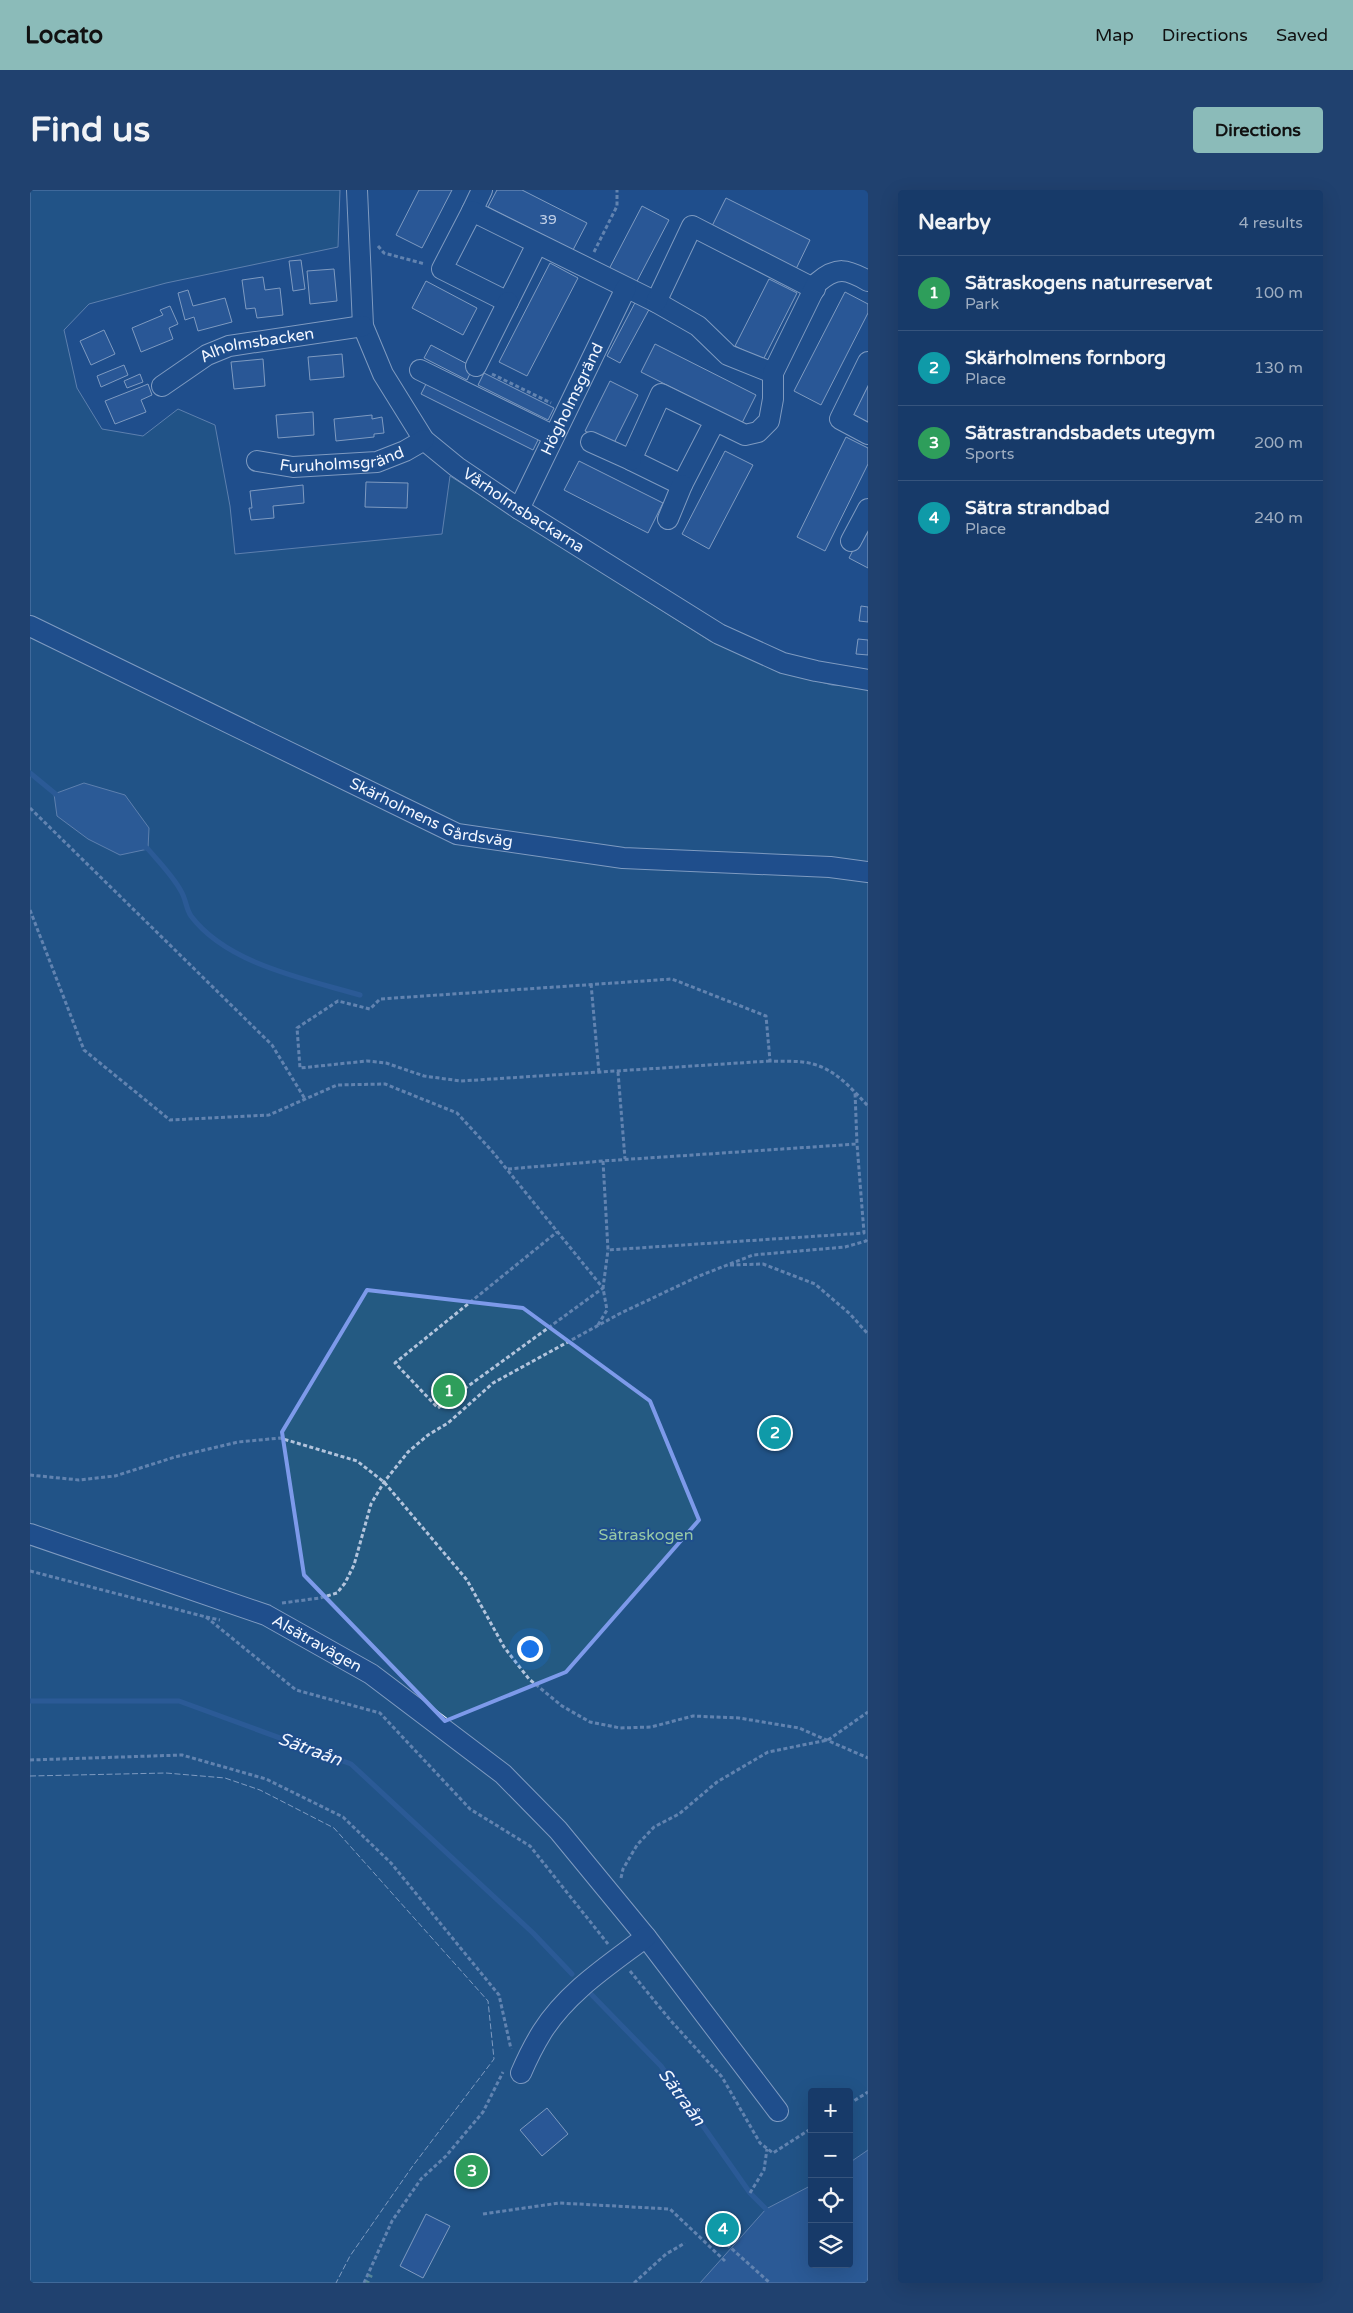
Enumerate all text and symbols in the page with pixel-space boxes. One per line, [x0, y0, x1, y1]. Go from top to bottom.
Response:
text: Locato [25, 21, 103, 50]
text: Map [1095, 24, 1134, 46]
text: Directions [1162, 24, 1248, 46]
text: Saved [1276, 24, 1328, 46]
button: Directions [1193, 107, 1323, 153]
text: Find us [30, 109, 150, 151]
text: Nearby [918, 210, 991, 235]
house number: 39 [539, 211, 557, 228]
text: 4 results [1239, 213, 1303, 233]
text: Sätraskogens naturreservat [965, 272, 1212, 294]
text: 1 [929, 283, 939, 303]
text: 100 m [1254, 283, 1303, 303]
text: Park [965, 294, 999, 314]
street label: Alholmsbacken [196, 323, 315, 367]
street label: Högholmsgränd [536, 340, 608, 459]
text: Skärholmens fornborg [965, 347, 1166, 369]
text: 2 [929, 358, 939, 378]
text: 130 m [1254, 358, 1303, 378]
text: Place [965, 369, 1006, 389]
text: Sätrastrandsbadets utegym [965, 422, 1215, 444]
text: 3 [929, 433, 939, 453]
text: 200 m [1254, 433, 1303, 453]
street label: Furuholmsgränd [278, 442, 407, 477]
text: Sports [965, 444, 1014, 464]
street label: Vårholmsbackarna [459, 464, 588, 557]
text: Sätra strandbad [965, 497, 1110, 519]
text: 4 [929, 508, 939, 528]
text: 240 m [1254, 508, 1303, 528]
text: Place [965, 519, 1006, 539]
street label: Skärholmens Gårdsväg [346, 773, 514, 852]
pin: 1 [433, 1372, 465, 1410]
pin: 2 [759, 1414, 791, 1452]
park label: Sätraskogen [599, 1525, 693, 1545]
street label: Alsätravägen [269, 1610, 365, 1677]
your location [517, 1636, 543, 1662]
water label: Sätraån [275, 1727, 346, 1771]
water label: Sätraån [654, 2064, 711, 2131]
map controls [808, 2088, 853, 2268]
button: + [808, 2088, 853, 2133]
button: − [808, 2133, 853, 2178]
pin: 3 [456, 2152, 488, 2190]
button: locate [808, 2178, 853, 2223]
pin: 4 [707, 2210, 739, 2248]
button: layers [808, 2223, 853, 2268]

